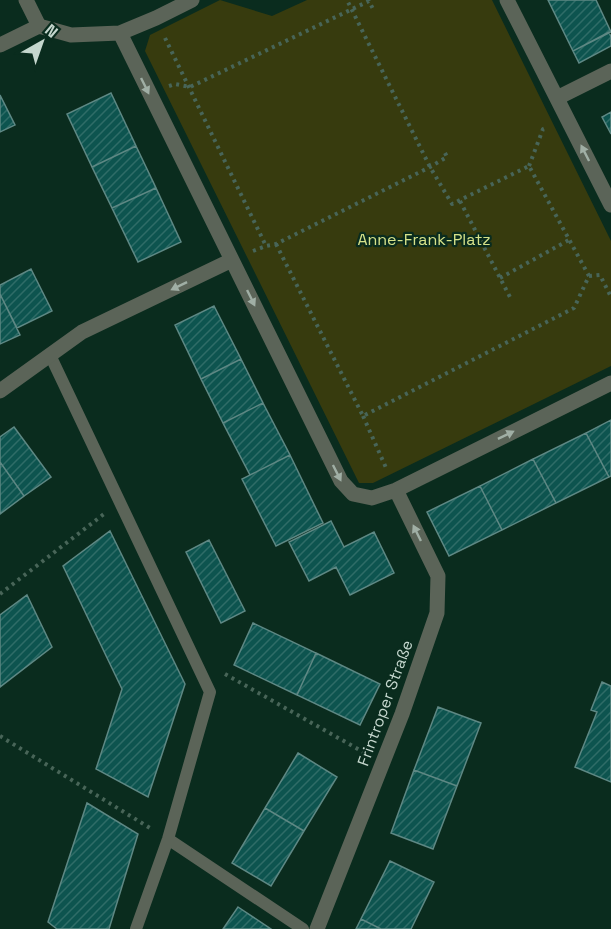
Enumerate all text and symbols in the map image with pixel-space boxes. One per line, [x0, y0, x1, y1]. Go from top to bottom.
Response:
north arrow [12, 12, 72, 72]
text: N [40, 19, 62, 42]
one-way arrow [141, 77, 150, 94]
one-way arrow [580, 145, 589, 162]
park label: Anne-Frank-Platz [357, 229, 491, 250]
one-way arrow [171, 281, 188, 290]
one-way arrow [245, 289, 255, 307]
one-way arrow [498, 430, 515, 440]
one-way arrow [332, 465, 342, 482]
one-way arrow [412, 524, 422, 541]
street label: Frintroper Straße [352, 637, 418, 769]

